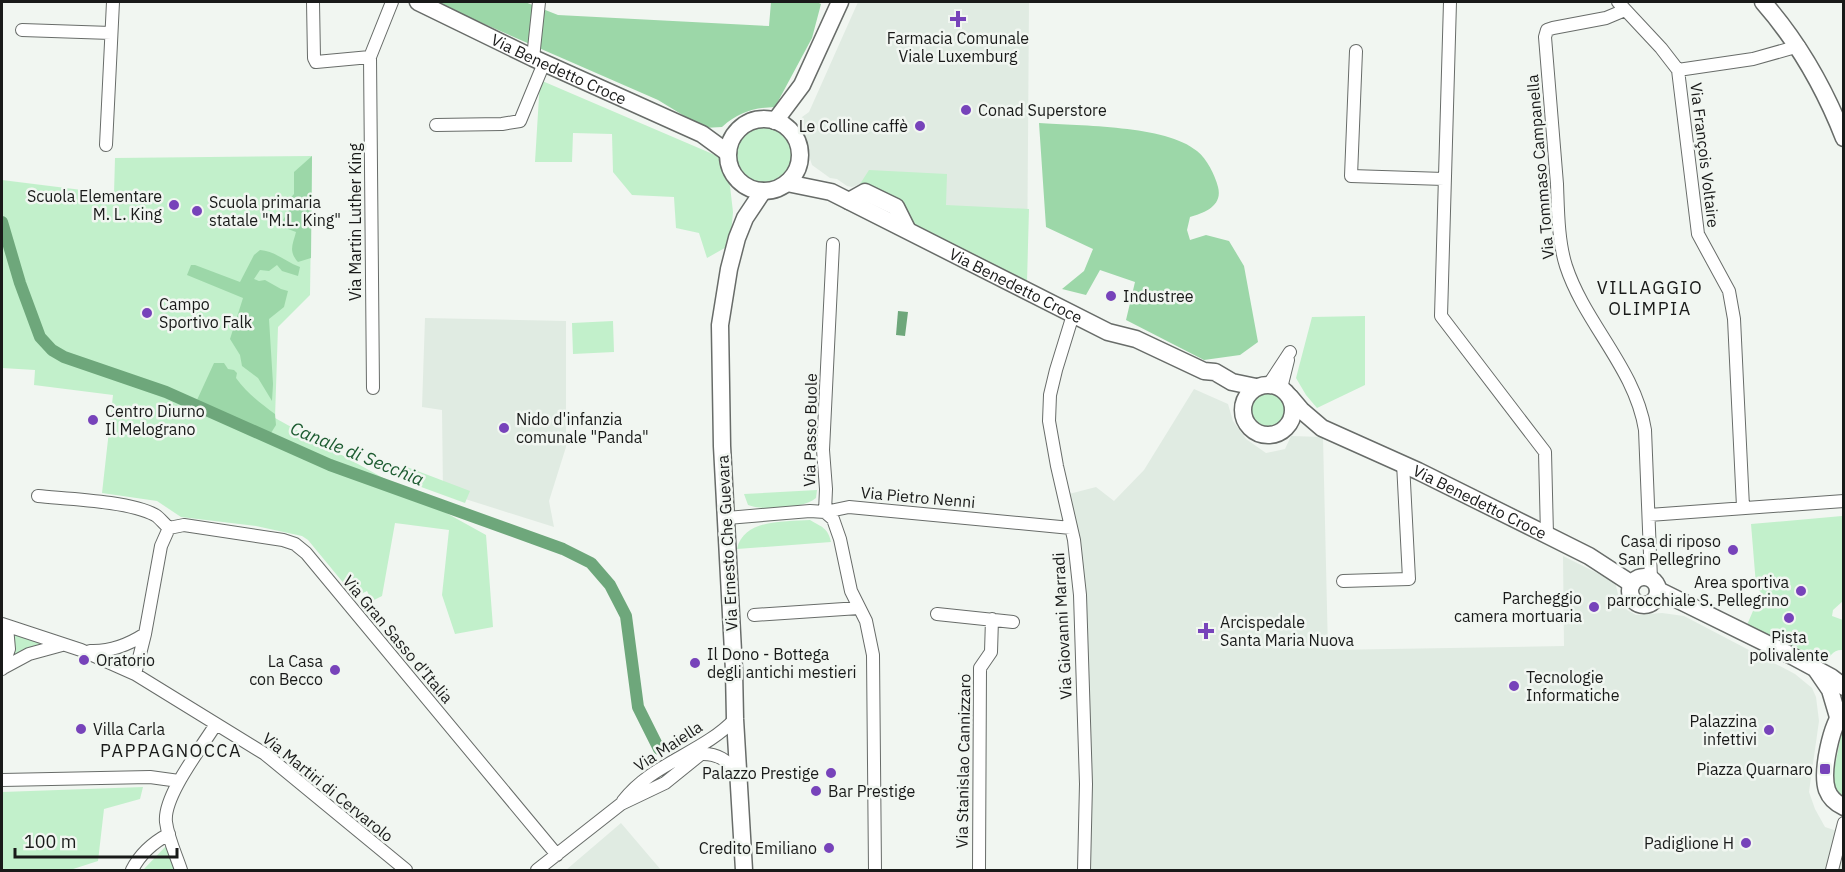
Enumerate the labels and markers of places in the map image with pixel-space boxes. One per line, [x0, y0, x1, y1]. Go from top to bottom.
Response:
marker: Farmacia Comunale Viale Luxemburg [951, 12, 965, 26]
place label: Farmacia Comunale Viale Luxemburg [887, 28, 1029, 66]
place label: Conad Superstore [978, 100, 1107, 120]
marker: Conad Superstore [959, 103, 973, 117]
place label: Le Colline caffè [799, 116, 908, 136]
marker: Le Colline caffè [913, 119, 927, 133]
place label: Scuola Elementare M. L. King [27, 186, 163, 224]
place label: Scuola primaria statale "M.L. King" [209, 192, 341, 230]
marker: Scuola Elementare M. L. King [167, 198, 181, 212]
marker: Scuola primaria statale "M.L. King" [190, 204, 204, 218]
place label: Industree [1123, 286, 1194, 306]
marker: Industree [1104, 289, 1118, 303]
place label: Campo Sportivo Falk [159, 294, 253, 332]
marker: Campo Sportivo Falk [140, 306, 154, 320]
place label: Centro Diurno Il Melograno [105, 401, 205, 439]
place label: Nido d'infanzia comunale "Panda" [516, 409, 649, 447]
marker: Centro Diurno Il Melograno [86, 413, 100, 427]
marker: Nido d'infanzia comunale "Panda" [497, 421, 511, 435]
place label: Casa di riposo San Pellegrino [1618, 531, 1721, 569]
marker: Casa di riposo San Pellegrino [1726, 543, 1740, 557]
place label: Area sportiva parrocchiale S. Pellegrino [1607, 572, 1789, 610]
marker: Area sportiva parrocchiale S. Pellegrino [1794, 584, 1808, 598]
place label: Parcheggio camera mortuaria [1454, 588, 1582, 626]
marker: Parcheggio camera mortuaria [1587, 600, 1601, 614]
marker: Pista polivalente [1782, 611, 1796, 625]
place label: Arcispedale Santa Maria Nuova [1220, 612, 1355, 650]
marker: Arcispedale Santa Maria Nuova [1197, 622, 1215, 640]
place label: Pista polivalente [1749, 627, 1829, 665]
place label: Il Dono - Bottega degli antichi mestieri [707, 644, 857, 682]
place label: Oratorio [96, 650, 155, 670]
place label: La Casa con Becco [249, 651, 323, 689]
marker: Oratorio [77, 653, 91, 667]
marker: Il Dono - Bottega degli antichi mestieri [688, 656, 702, 670]
marker: La Casa con Becco [328, 663, 342, 677]
place label: Tecnologie Informatiche [1526, 667, 1620, 705]
marker: Tecnologie Informatiche [1507, 679, 1521, 693]
place label: Palazzina infettivi [1690, 711, 1757, 749]
place label: Villa Carla [93, 719, 165, 739]
marker: Villa Carla [74, 722, 88, 736]
marker: Palazzina infettivi [1762, 723, 1776, 737]
place label: Piazza Quarnaro [1696, 759, 1813, 779]
marker: Piazza Quarnaro [1818, 762, 1832, 776]
place label: Palazzo Prestige [702, 763, 819, 783]
marker: Palazzo Prestige [824, 766, 838, 780]
place label: Bar Prestige [828, 781, 915, 801]
marker: Bar Prestige [809, 784, 823, 798]
place label: Padiglione H [1644, 833, 1734, 853]
marker: Padiglione H [1739, 836, 1753, 850]
place label: Credito Emiliano [699, 838, 817, 858]
marker: Credito Emiliano [822, 841, 836, 855]

